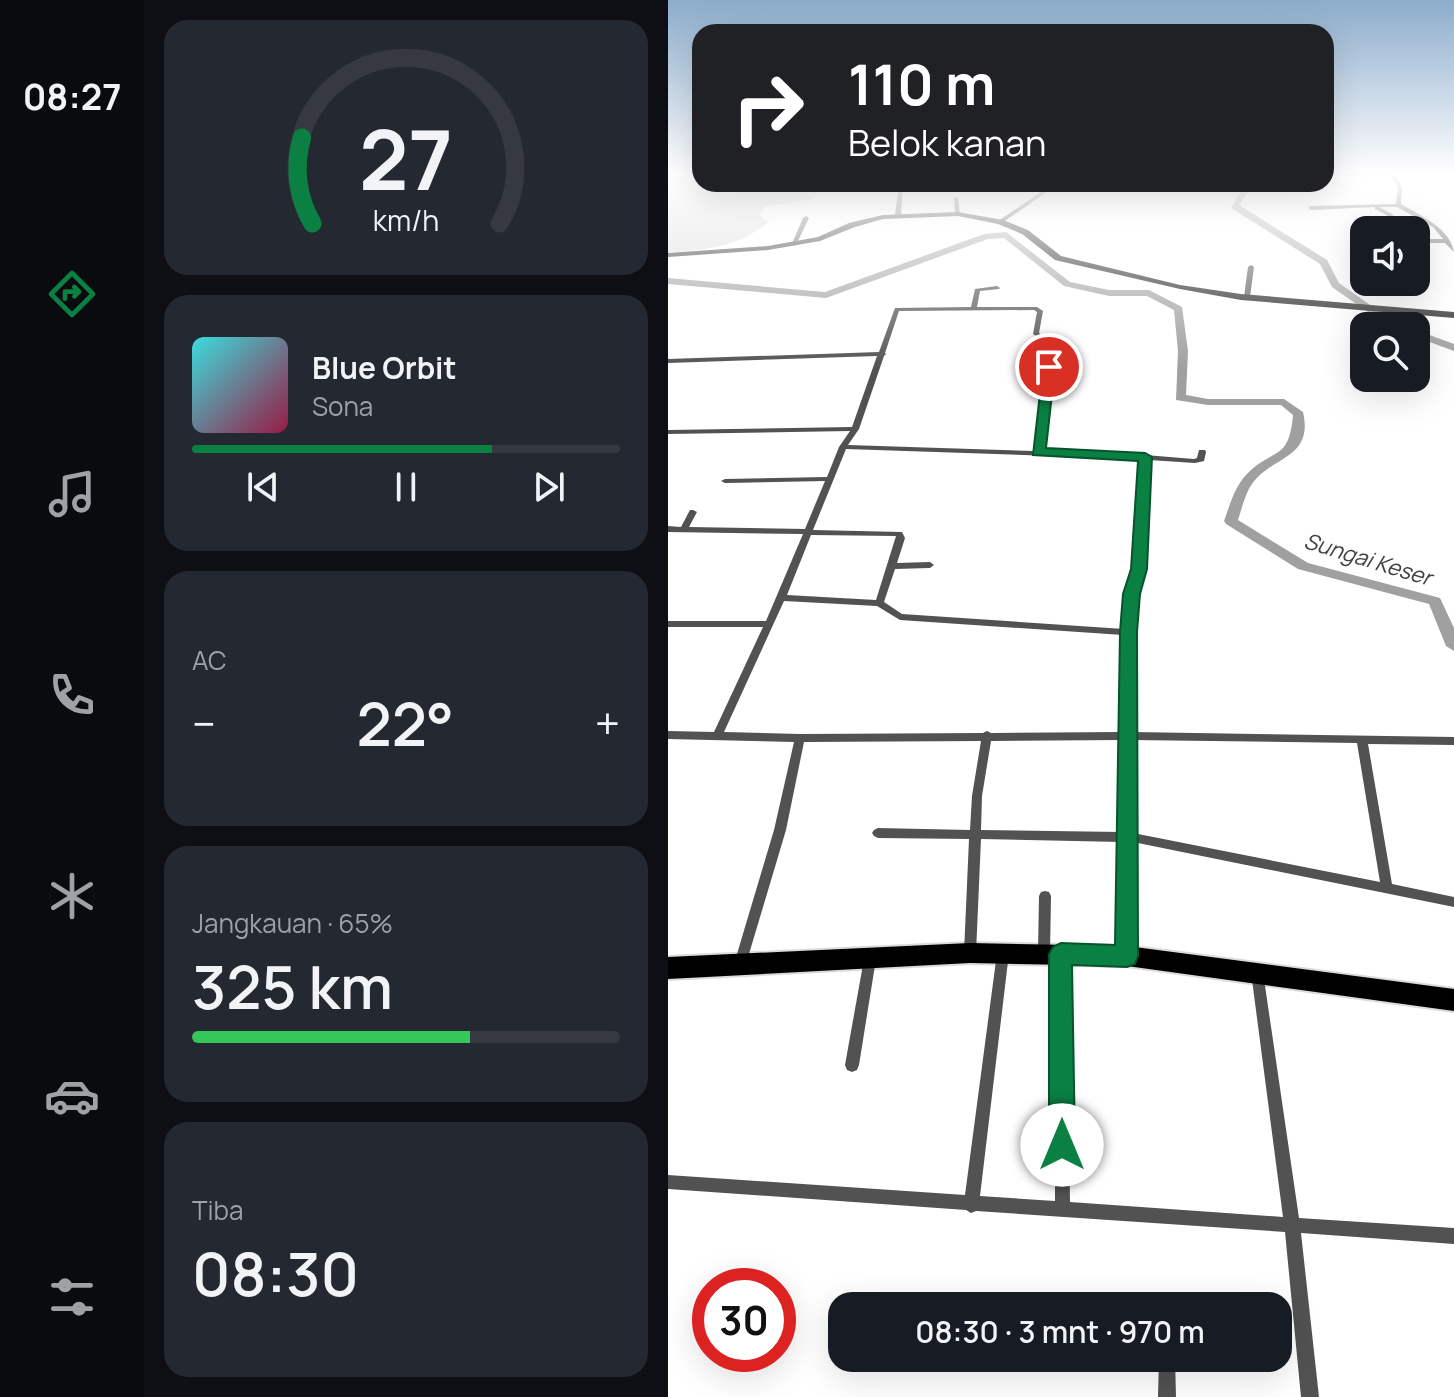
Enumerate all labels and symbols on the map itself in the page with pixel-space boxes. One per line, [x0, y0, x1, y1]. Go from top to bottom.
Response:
pin [1015, 333, 1083, 401]
water label: Sungai Keser [1301, 525, 1438, 594]
position arrow [1020, 1103, 1104, 1187]
speed limit sign: 30 [692, 1268, 796, 1372]

